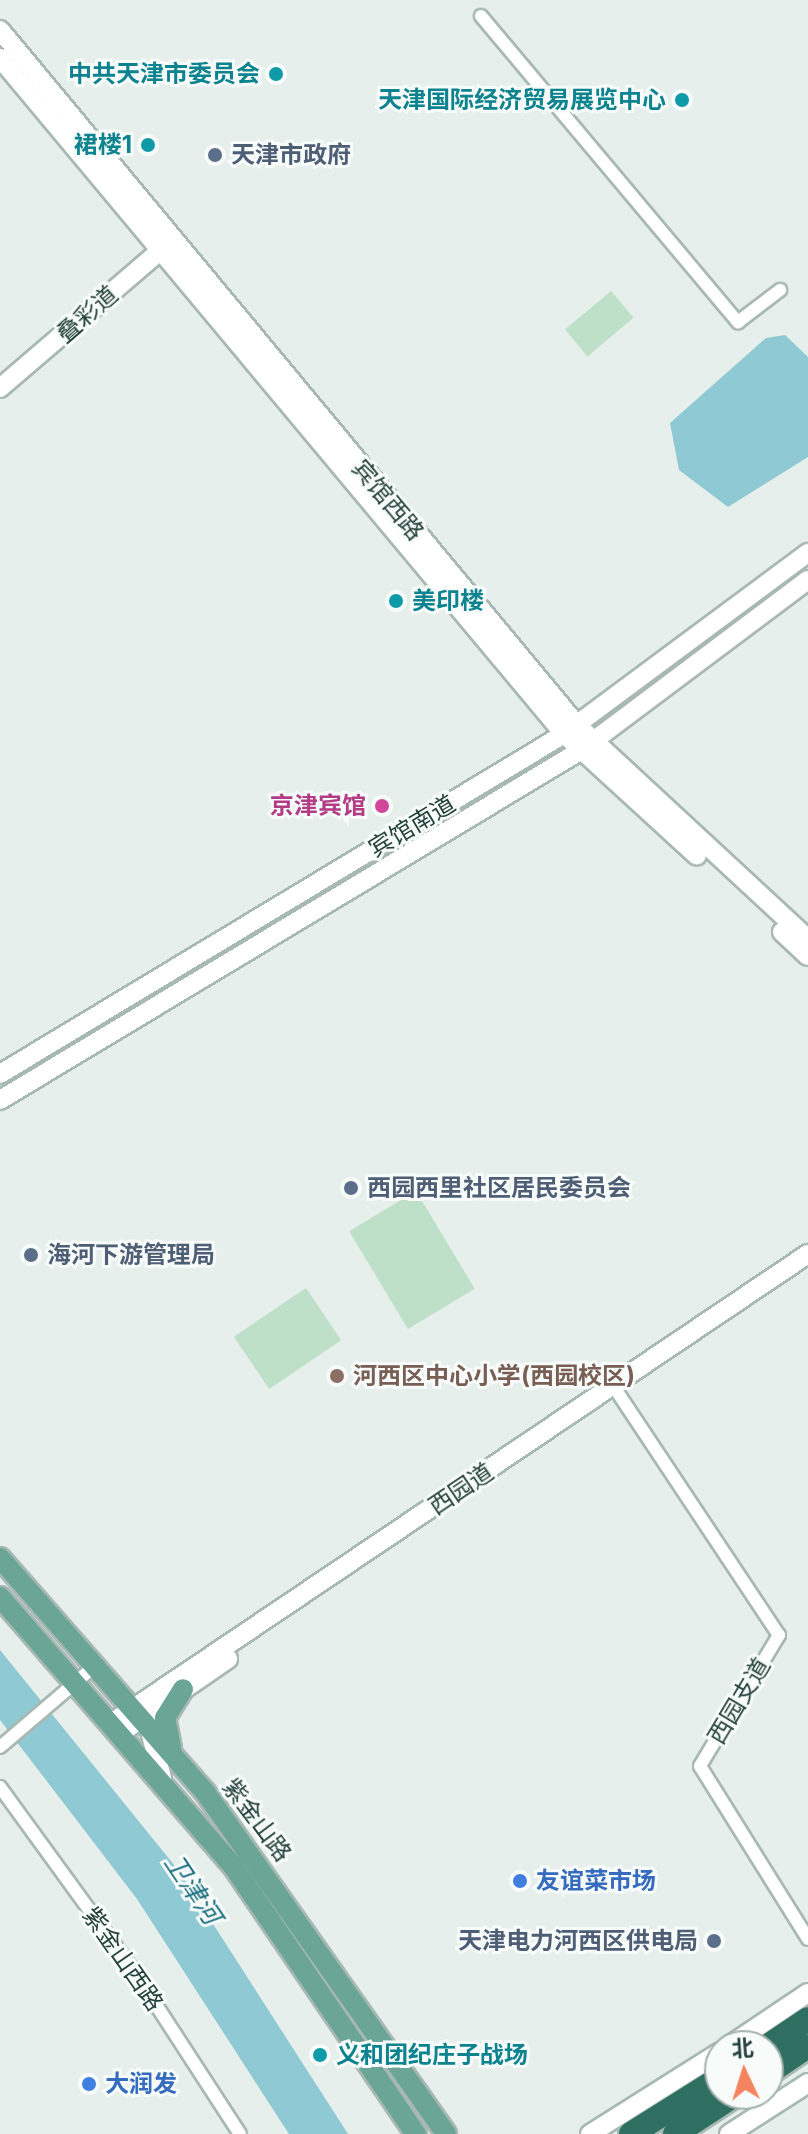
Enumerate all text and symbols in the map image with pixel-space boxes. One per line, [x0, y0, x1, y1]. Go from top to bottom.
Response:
place label: 中共天津市委员会 [68, 60, 260, 88]
marker: 中共天津市委员会 [267, 65, 285, 83]
place label: 天津国际经济贸易展览中心 [378, 86, 666, 114]
marker: 天津国际经济贸易展览中心 [673, 91, 691, 109]
place label: 裙楼1 [74, 131, 132, 159]
marker: 裙楼1 [139, 136, 157, 154]
place label: 天津市政府 [231, 141, 351, 169]
marker: 天津市政府 [206, 146, 224, 164]
street label: 叠彩道 [50, 280, 124, 348]
street label: 宾馆西路 [346, 454, 430, 546]
place label: 美印楼 [412, 587, 484, 615]
marker: 美印楼 [387, 592, 405, 610]
street label: 宾馆南道 [363, 789, 461, 863]
place label: 京津宾馆 [270, 792, 366, 820]
marker: 京津宾馆 [373, 797, 391, 815]
place label: 西园西里社区居民委员会 [367, 1174, 631, 1202]
marker: 西园西里社区居民委员会 [342, 1179, 360, 1197]
place label: 海河下游管理局 [47, 1241, 215, 1269]
marker: 海河下游管理局 [22, 1246, 40, 1264]
place label: 河西区中心小学(西园校区) [353, 1362, 635, 1390]
marker: 河西区中心小学(西园校区) [328, 1367, 346, 1385]
street label: 西园道 [423, 1457, 499, 1521]
street label: 西园支道 [702, 1652, 776, 1750]
street label: 紫金山路 [217, 1773, 297, 1867]
water label: 卫津河 [158, 1848, 228, 1930]
place label: 友谊菜市场 [536, 1867, 656, 1895]
marker: 友谊菜市场 [511, 1872, 529, 1890]
street label: 紫金山西路 [77, 1902, 169, 2016]
place label: 天津电力河西区供电局 [458, 1927, 698, 1955]
marker: 天津电力河西区供电局 [705, 1932, 723, 1950]
north arrow [704, 2030, 784, 2110]
text: 北 [731, 2034, 754, 2062]
place label: 义和团纪庄子战场 [336, 2041, 528, 2069]
marker: 义和团纪庄子战场 [311, 2046, 329, 2064]
place label: 大润发 [105, 2070, 177, 2098]
marker: 大润发 [80, 2075, 98, 2093]

